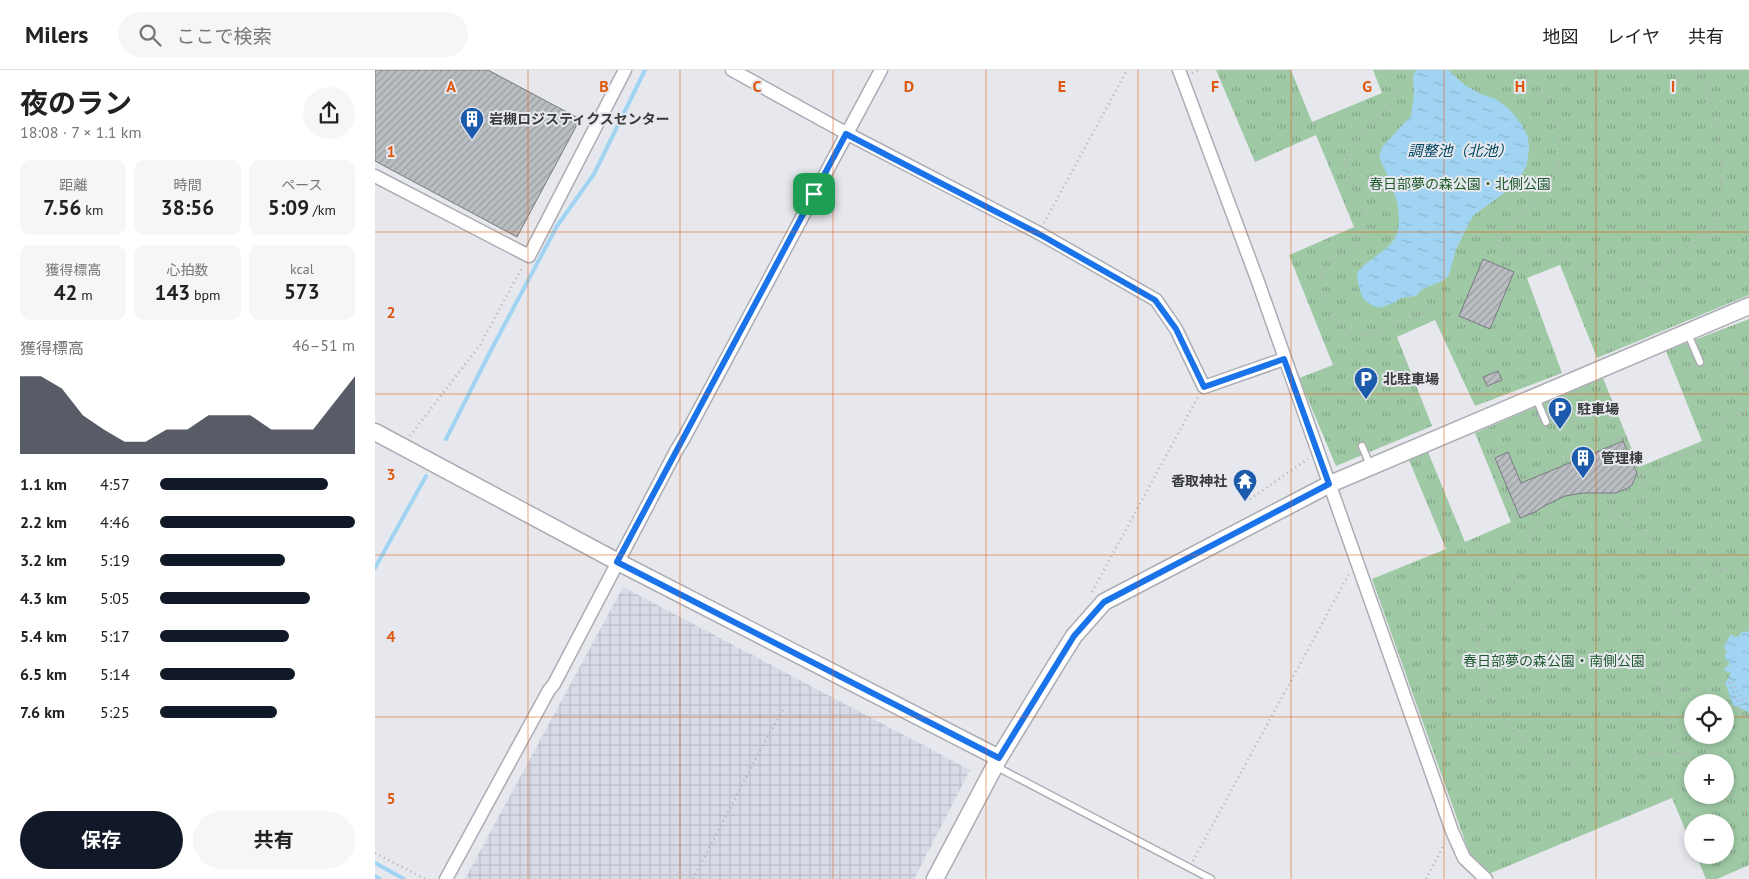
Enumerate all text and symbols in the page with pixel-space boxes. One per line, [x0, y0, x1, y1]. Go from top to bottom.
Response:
search box [118, 12, 468, 57]
text: Milers [25, 19, 88, 50]
icon: search [136, 21, 164, 49]
text: ここで検索 [176, 24, 271, 48]
text: 地図 [1543, 25, 1579, 48]
text: レイヤ [1607, 25, 1660, 48]
text: 共有 [1688, 25, 1724, 48]
text: A [446, 76, 456, 96]
text: B [599, 76, 609, 96]
text: C [753, 76, 762, 96]
text: D [904, 76, 914, 96]
text: E [1058, 76, 1066, 96]
text: F [1211, 76, 1219, 96]
text: G [1362, 76, 1372, 96]
text: H [1515, 76, 1525, 96]
text: I [1671, 76, 1675, 96]
text: 夜のラン [20, 84, 132, 121]
button: share [303, 87, 355, 139]
building icon: 岩槻ロジスティクスセンター [459, 106, 485, 140]
place label: 岩槻ロジスティクスセンター [489, 110, 670, 128]
text: 18:08 · 7 × 1.1 km [20, 122, 141, 142]
text: 1 [386, 141, 396, 161]
water label: 調整池（北池） [1407, 141, 1513, 160]
pin [793, 173, 835, 215]
park label: 春日部夢の森公園・北側公園 [1369, 175, 1551, 193]
text: 距離 [59, 176, 87, 194]
text: 時間 [173, 176, 201, 194]
text: ペース [281, 176, 322, 194]
icon: arrive [800, 180, 828, 208]
text: 7.56 [43, 194, 81, 221]
text: 38:56 [161, 194, 214, 221]
text: 5:09 [268, 194, 309, 221]
text: km [81, 201, 103, 219]
text: /km [309, 201, 336, 219]
text: kcal [290, 260, 314, 278]
text: 獲得標高 [45, 261, 101, 279]
text: 心拍数 [166, 261, 208, 279]
text: 573 [284, 278, 320, 305]
text: 42 [54, 279, 78, 306]
text: 143 [155, 279, 190, 306]
text: m [78, 286, 93, 304]
text: bpm [190, 286, 220, 304]
text: 2 [386, 302, 396, 322]
text: 46–51 m [292, 335, 355, 355]
text: 獲得標高 [20, 338, 84, 358]
parking icon: 北駐車場 [1353, 366, 1379, 400]
place label: 北駐車場 [1383, 370, 1439, 388]
parking icon: 駐車場 [1547, 396, 1573, 430]
place label: 駐車場 [1577, 400, 1619, 418]
building icon: 管理棟 [1570, 445, 1596, 479]
place label: 管理棟 [1601, 449, 1643, 467]
text: 3 [386, 464, 396, 484]
temple icon: 香取神社 [1232, 468, 1258, 502]
place label: 香取神社 [1171, 472, 1227, 490]
text: 1.1 km [20, 474, 67, 494]
text: 4:57 [100, 474, 130, 494]
text: 2.2 km [20, 512, 67, 532]
text: 4:46 [100, 512, 130, 532]
text: 3.2 km [20, 550, 67, 570]
text: 5:19 [100, 550, 130, 570]
text: 4.3 km [20, 588, 67, 608]
text: 5:05 [100, 588, 130, 608]
text: 5.4 km [20, 626, 67, 646]
text: 5:17 [100, 626, 130, 646]
text: 4 [386, 626, 396, 646]
park label: 春日部夢の森公園・南側公園 [1463, 652, 1645, 670]
text: 6.5 km [20, 664, 67, 684]
text: 5:14 [100, 664, 130, 684]
map controls [1684, 694, 1734, 864]
button: locate [1684, 694, 1734, 744]
text: 7.6 km [20, 702, 65, 722]
text: 5:25 [100, 702, 130, 722]
button: + [1684, 754, 1734, 804]
text: 5 [386, 788, 396, 808]
button: 保存 [20, 811, 183, 869]
button: 共有 [193, 811, 355, 869]
button: − [1684, 814, 1734, 864]

